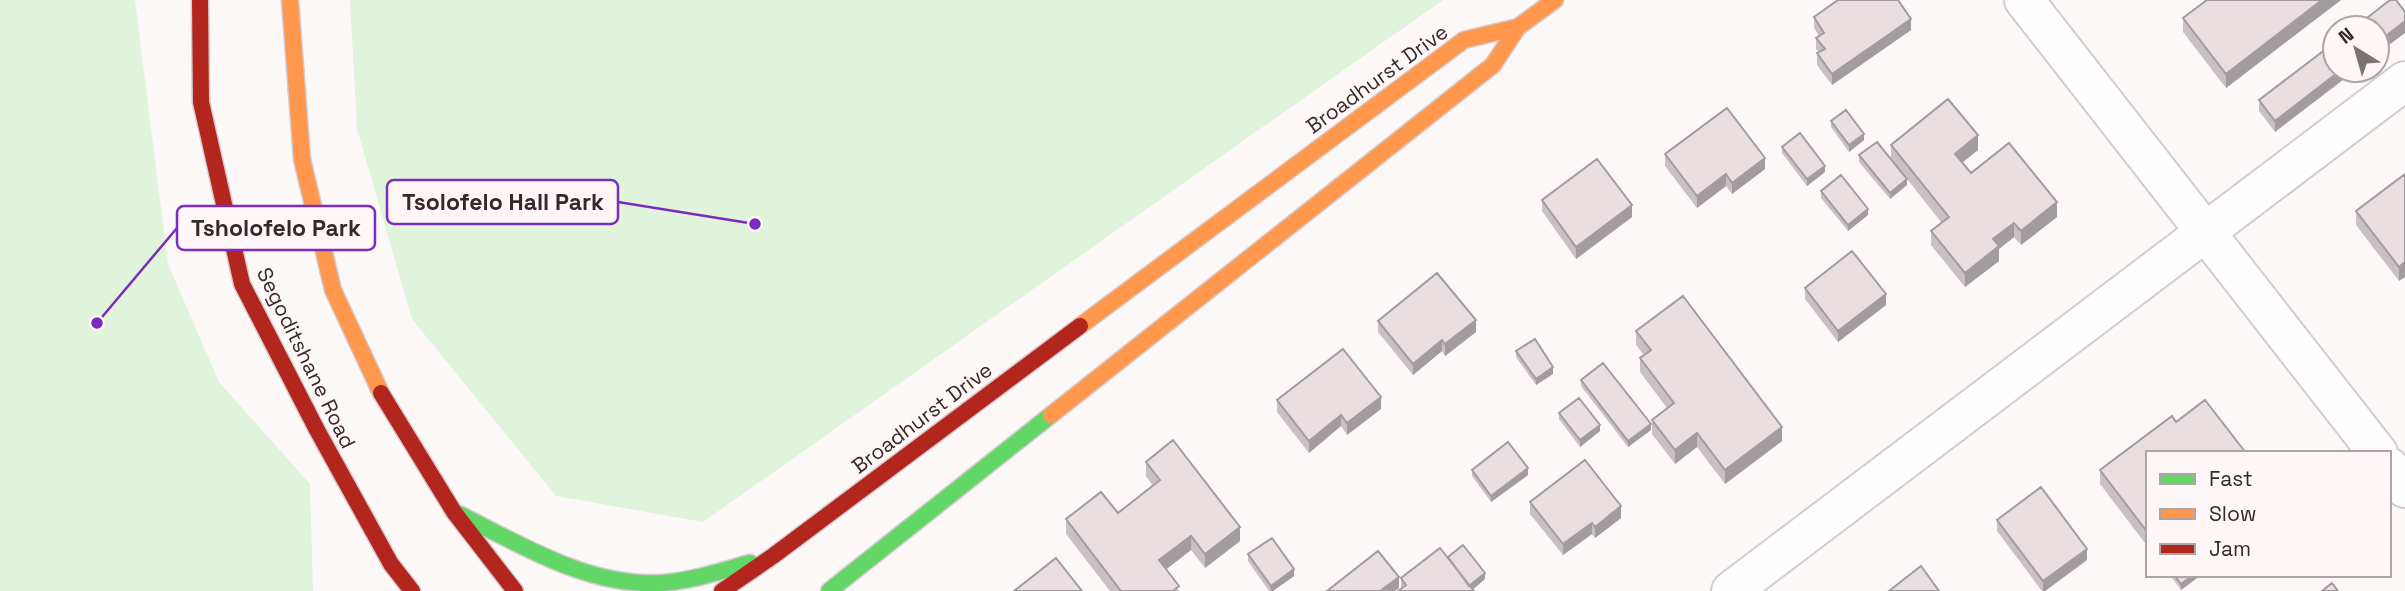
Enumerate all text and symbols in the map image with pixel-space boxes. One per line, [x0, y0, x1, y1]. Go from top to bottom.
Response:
north arrow [2321, 14, 2391, 84]
street label: Broadhurst Drive [1300, 18, 1453, 139]
text: N [2333, 22, 2359, 50]
callout: Tsolofelo Hall Park [387, 180, 618, 224]
text: Tsolofelo Hall Park [402, 187, 604, 217]
callout: Tsholofelo Park [177, 206, 375, 250]
text: Tsholofelo Park [191, 213, 361, 243]
street label: Segoditshane Road [251, 263, 362, 453]
street label: Broadhurst Drive [846, 356, 997, 479]
legend [2146, 451, 2391, 577]
text: Fast [2209, 465, 2253, 492]
text: Slow [2209, 500, 2257, 527]
text: Jam [2209, 535, 2251, 562]

